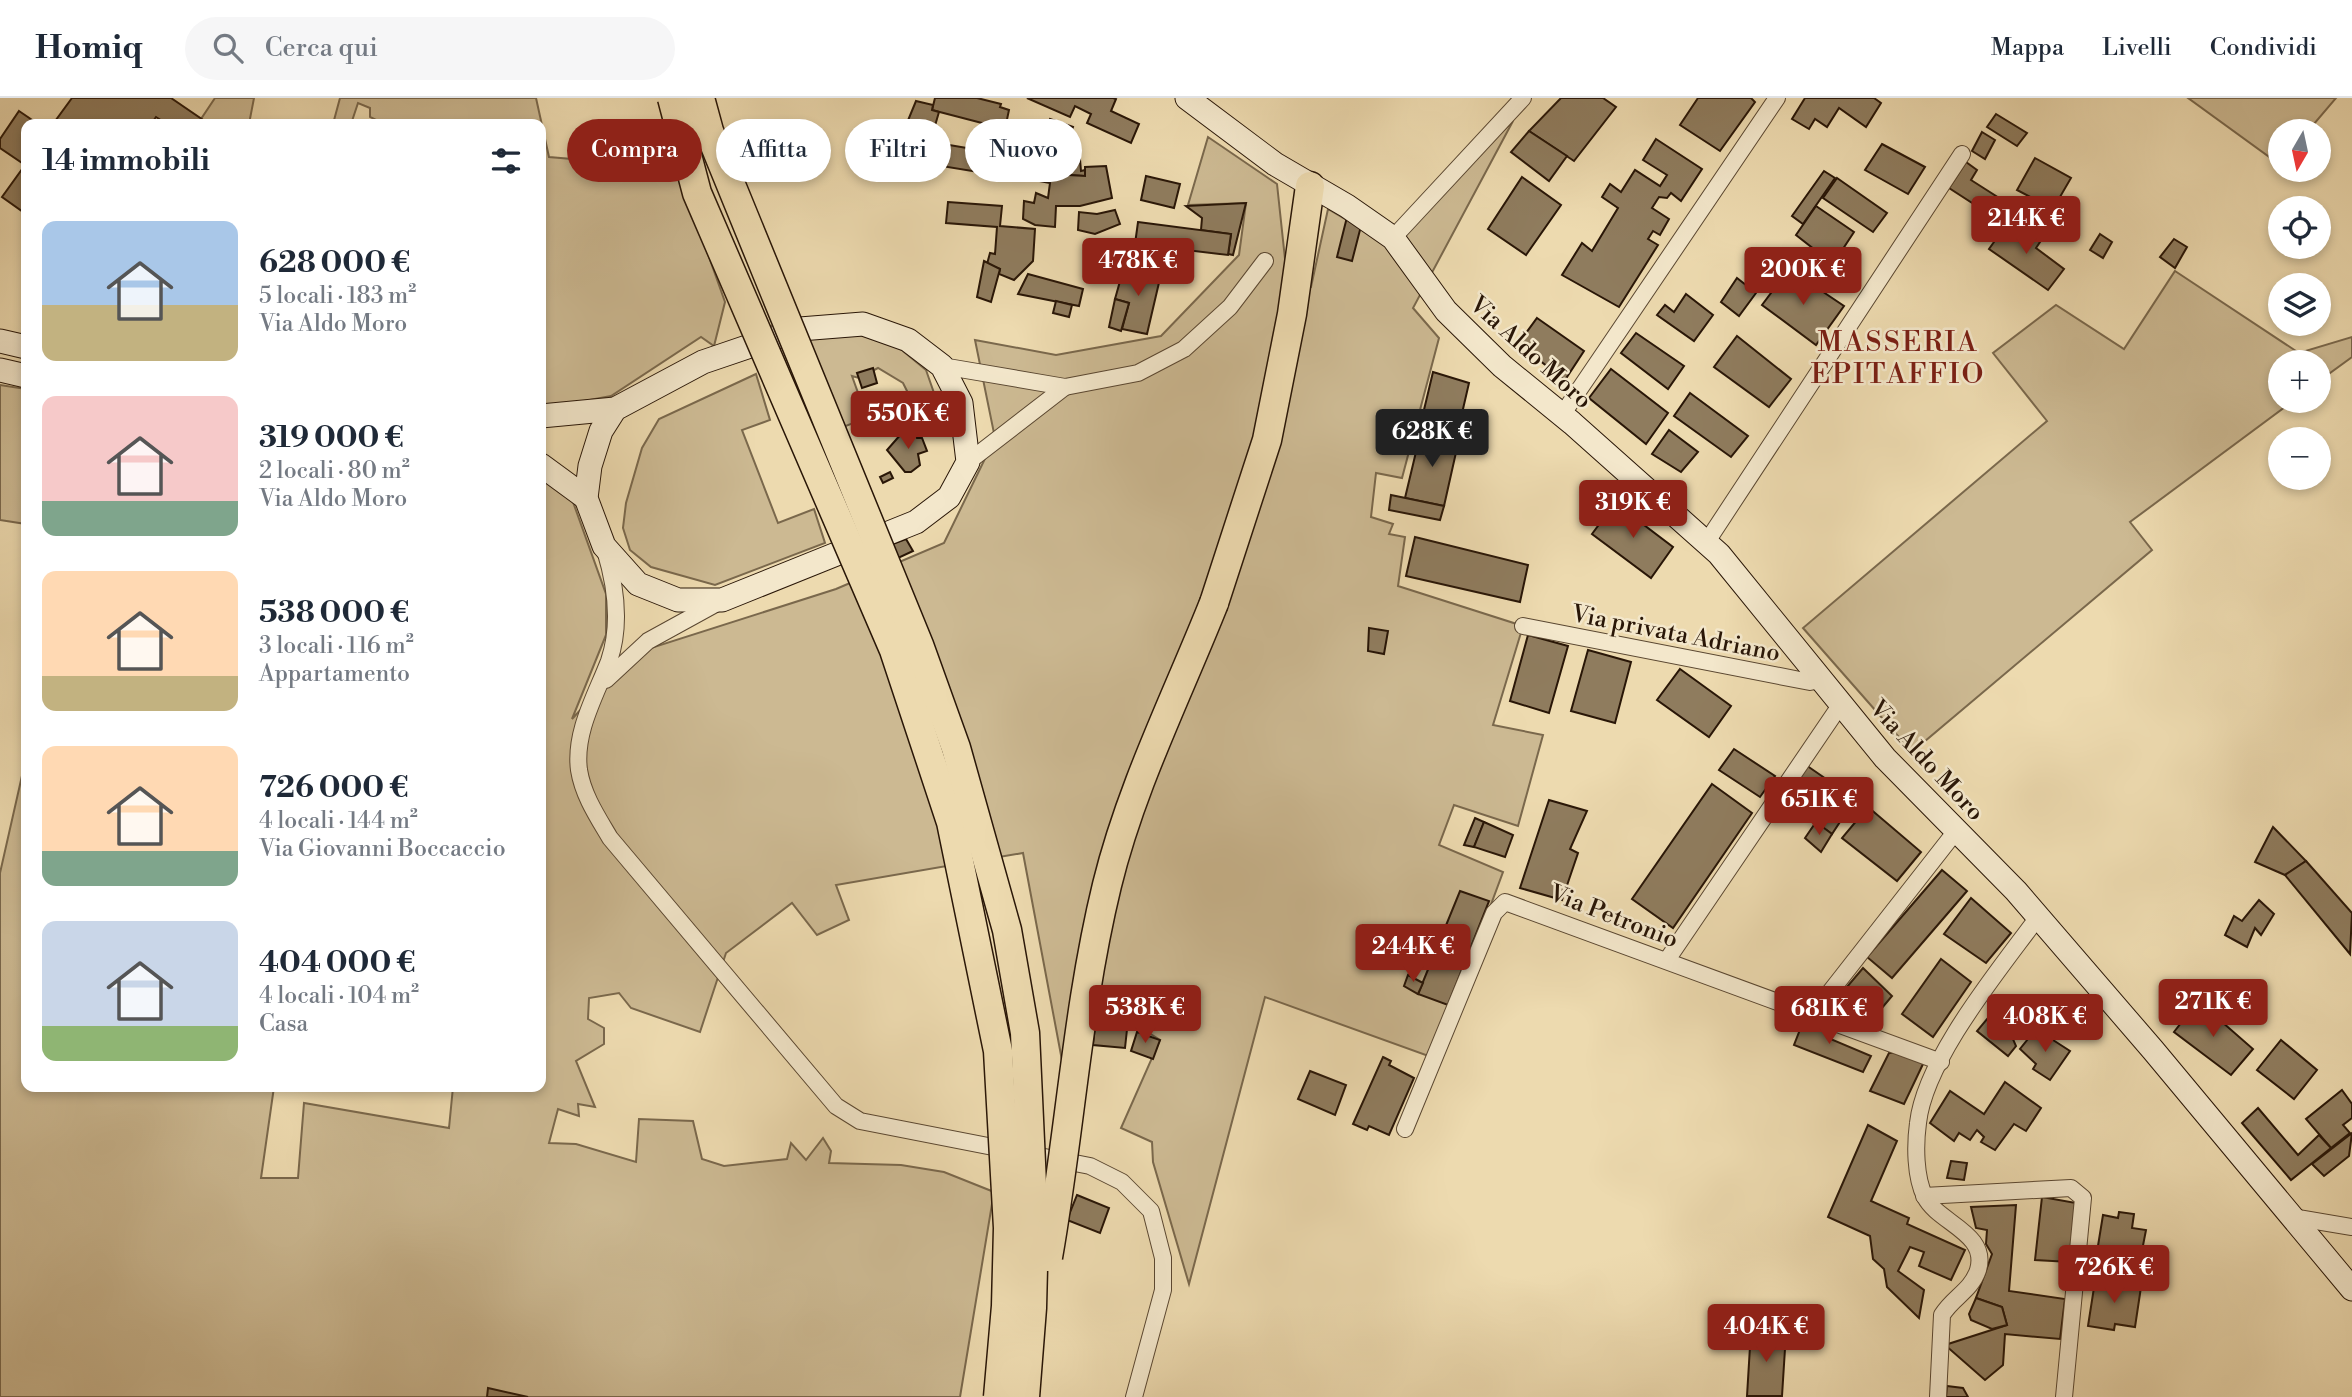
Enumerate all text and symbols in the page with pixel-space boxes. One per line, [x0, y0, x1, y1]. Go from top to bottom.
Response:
search box [185, 17, 675, 80]
text: Homiq [35, 28, 143, 69]
icon: search [209, 29, 247, 67]
text: Cerca qui [265, 32, 378, 64]
text: Mappa [1991, 33, 2064, 63]
text: Livelli [2102, 33, 2172, 63]
text: Condividi [2210, 33, 2317, 63]
chip: Compra [567, 119, 702, 182]
chip: Affitta [716, 119, 831, 182]
chip: Filtri [845, 119, 951, 182]
chip: Nuovo [965, 119, 1082, 182]
north arrow [2268, 119, 2331, 182]
map controls [2268, 119, 2331, 490]
text: 14 immobili [42, 142, 210, 180]
icon: filters [487, 142, 525, 180]
button: locate [2268, 196, 2331, 259]
pin: 214K € [1969, 197, 2083, 256]
text: 214K € [1987, 205, 2065, 233]
pin: 478K € [1081, 238, 1195, 298]
text: 628 000 € [259, 244, 410, 282]
text: 478K € [1098, 247, 1178, 275]
pin: 200K € [1746, 248, 1860, 307]
icon: home [98, 249, 182, 333]
text: 200K € [1760, 256, 1846, 284]
button: layers [2268, 273, 2331, 336]
text: 5 locali · 183 m² [259, 282, 416, 310]
street label: Via Aldo Moro [1462, 289, 1598, 416]
text: Via Aldo Moro [259, 310, 407, 338]
district label: MASSERIA EPITAFFIO [1811, 325, 1985, 392]
button: + [2268, 350, 2331, 413]
pin: 550K € [851, 392, 965, 451]
text: 550K € [867, 400, 949, 428]
pin: 628K € [1375, 410, 1489, 469]
text: 628K € [1392, 418, 1472, 446]
text: 319 000 € [259, 419, 404, 457]
icon: home [98, 424, 182, 508]
button: − [2268, 427, 2331, 490]
text: 2 locali · 80 m² [259, 457, 410, 485]
pin: 319K € [1576, 480, 1690, 540]
text: Via Aldo Moro [259, 485, 407, 513]
text: 319K € [1595, 489, 1671, 517]
text: 538 000 € [259, 594, 409, 632]
icon: home [98, 599, 182, 683]
street label: Via privata Adriano [1568, 599, 1783, 669]
text: 3 locali · 116 m² [259, 632, 414, 660]
text: Appartamento [259, 660, 410, 688]
street label: Via Aldo Moro [1862, 693, 1990, 827]
text: 726 000 € [259, 769, 408, 807]
icon: home [98, 774, 182, 858]
pin: 651K € [1762, 778, 1876, 837]
text: 651K € [1780, 786, 1858, 814]
text: 4 locali · 144 m² [259, 807, 418, 835]
text: Via Giovanni Boccaccio [259, 835, 506, 863]
street label: Via Petronio [1544, 878, 1682, 955]
pin: 244K € [1356, 924, 1470, 984]
text: 244K € [1371, 933, 1455, 961]
text: 404 000 € [259, 944, 416, 982]
icon: home [98, 949, 182, 1033]
pin: 271K € [2156, 979, 2270, 1039]
text: 4 locali · 104 m² [259, 982, 419, 1010]
pin: 538K € [1088, 986, 1202, 1045]
pin: 681K € [1772, 986, 1886, 1046]
text: 271K € [2175, 988, 2251, 1016]
text: 538K € [1105, 994, 1185, 1022]
text: 681K € [1790, 995, 1868, 1023]
pin: 408K € [1988, 995, 2102, 1054]
text: 408K € [2003, 1003, 2087, 1031]
text: Casa [259, 1010, 308, 1038]
pin: 726K € [2057, 1246, 2171, 1305]
text: 726K € [2074, 1254, 2154, 1282]
pin: 404K € [1709, 1304, 1823, 1364]
text: 404K € [1724, 1313, 1808, 1341]

